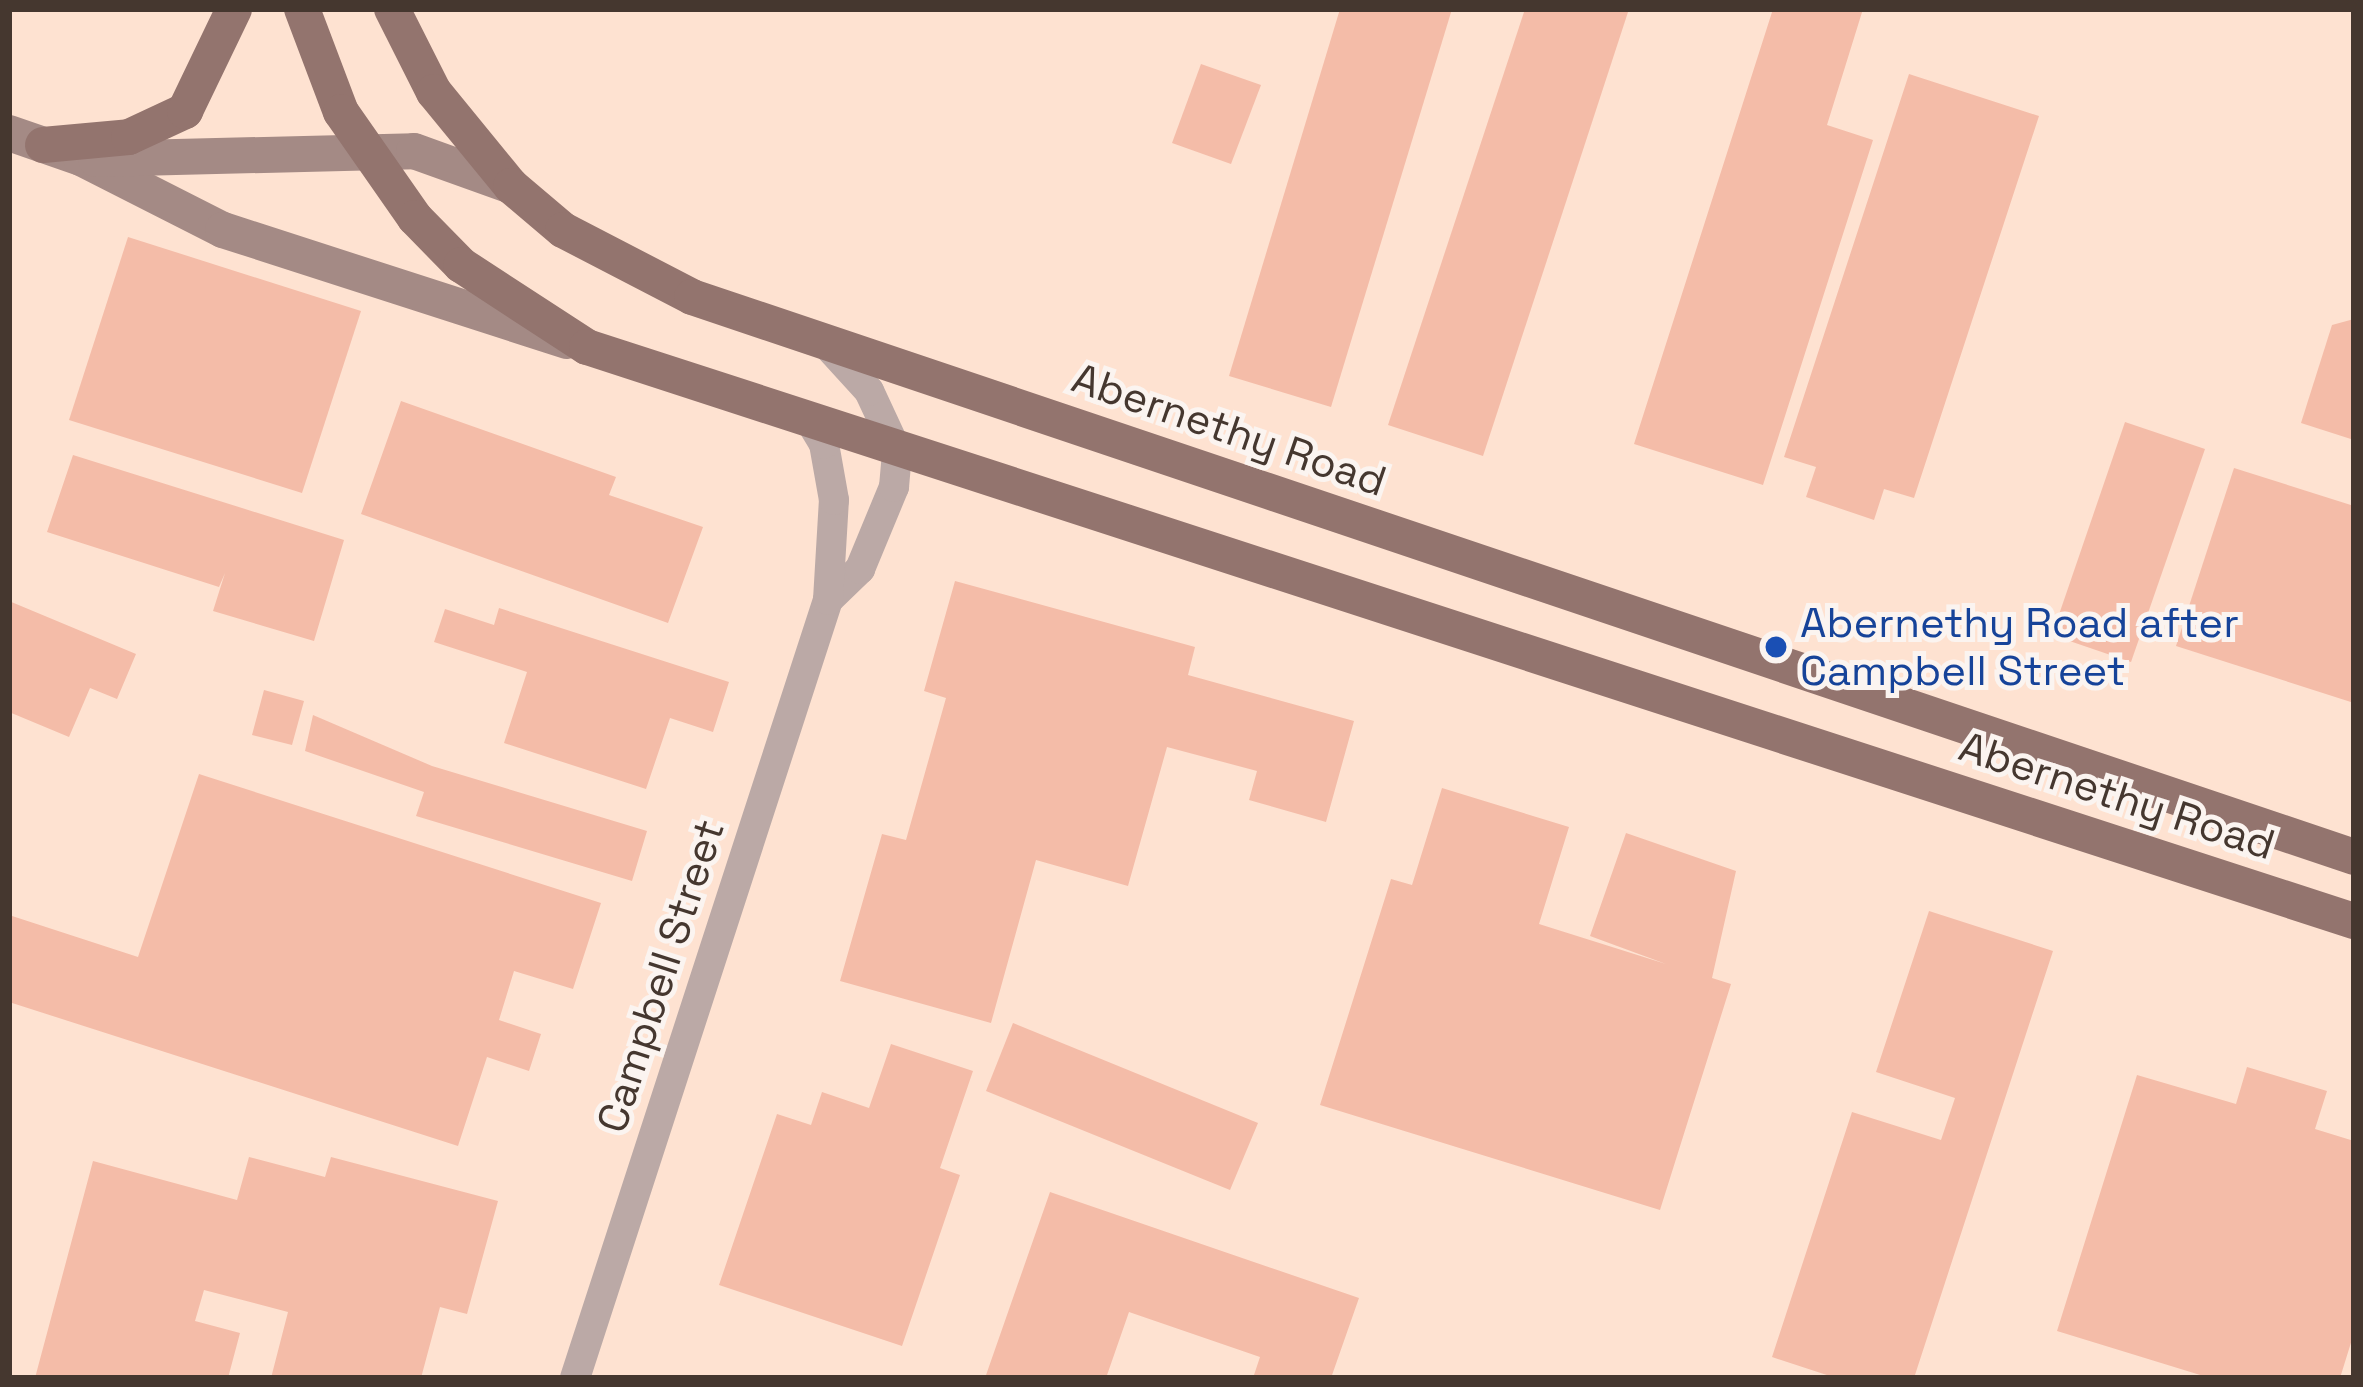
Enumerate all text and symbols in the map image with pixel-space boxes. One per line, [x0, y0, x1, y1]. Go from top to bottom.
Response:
street label: Abernethy Road [1066, 353, 1392, 507]
place label: Abernethy Road after Campbell Street [1800, 598, 2239, 696]
marker: Abernethy Road after Campbell Street [1763, 634, 1789, 660]
street label: Abernethy Road [1953, 721, 2281, 871]
street label: Campbell Street [587, 813, 735, 1139]

